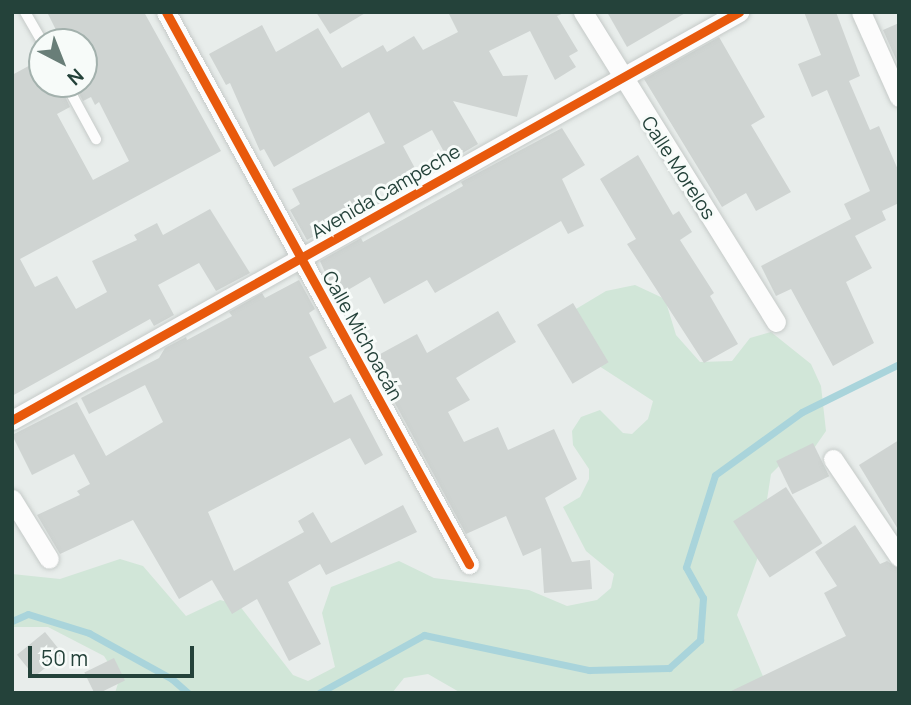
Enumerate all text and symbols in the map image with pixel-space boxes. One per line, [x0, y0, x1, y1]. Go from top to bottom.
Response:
north arrow [28, 28, 98, 98]
text: N [62, 63, 89, 91]
street label: Calle Morelos [636, 112, 720, 224]
street label: Avenida Campeche [307, 140, 465, 244]
street label: Calle Michoacán [317, 267, 407, 405]
scale bar [32, 632, 198, 676]
text: 50 m [41, 644, 88, 672]

